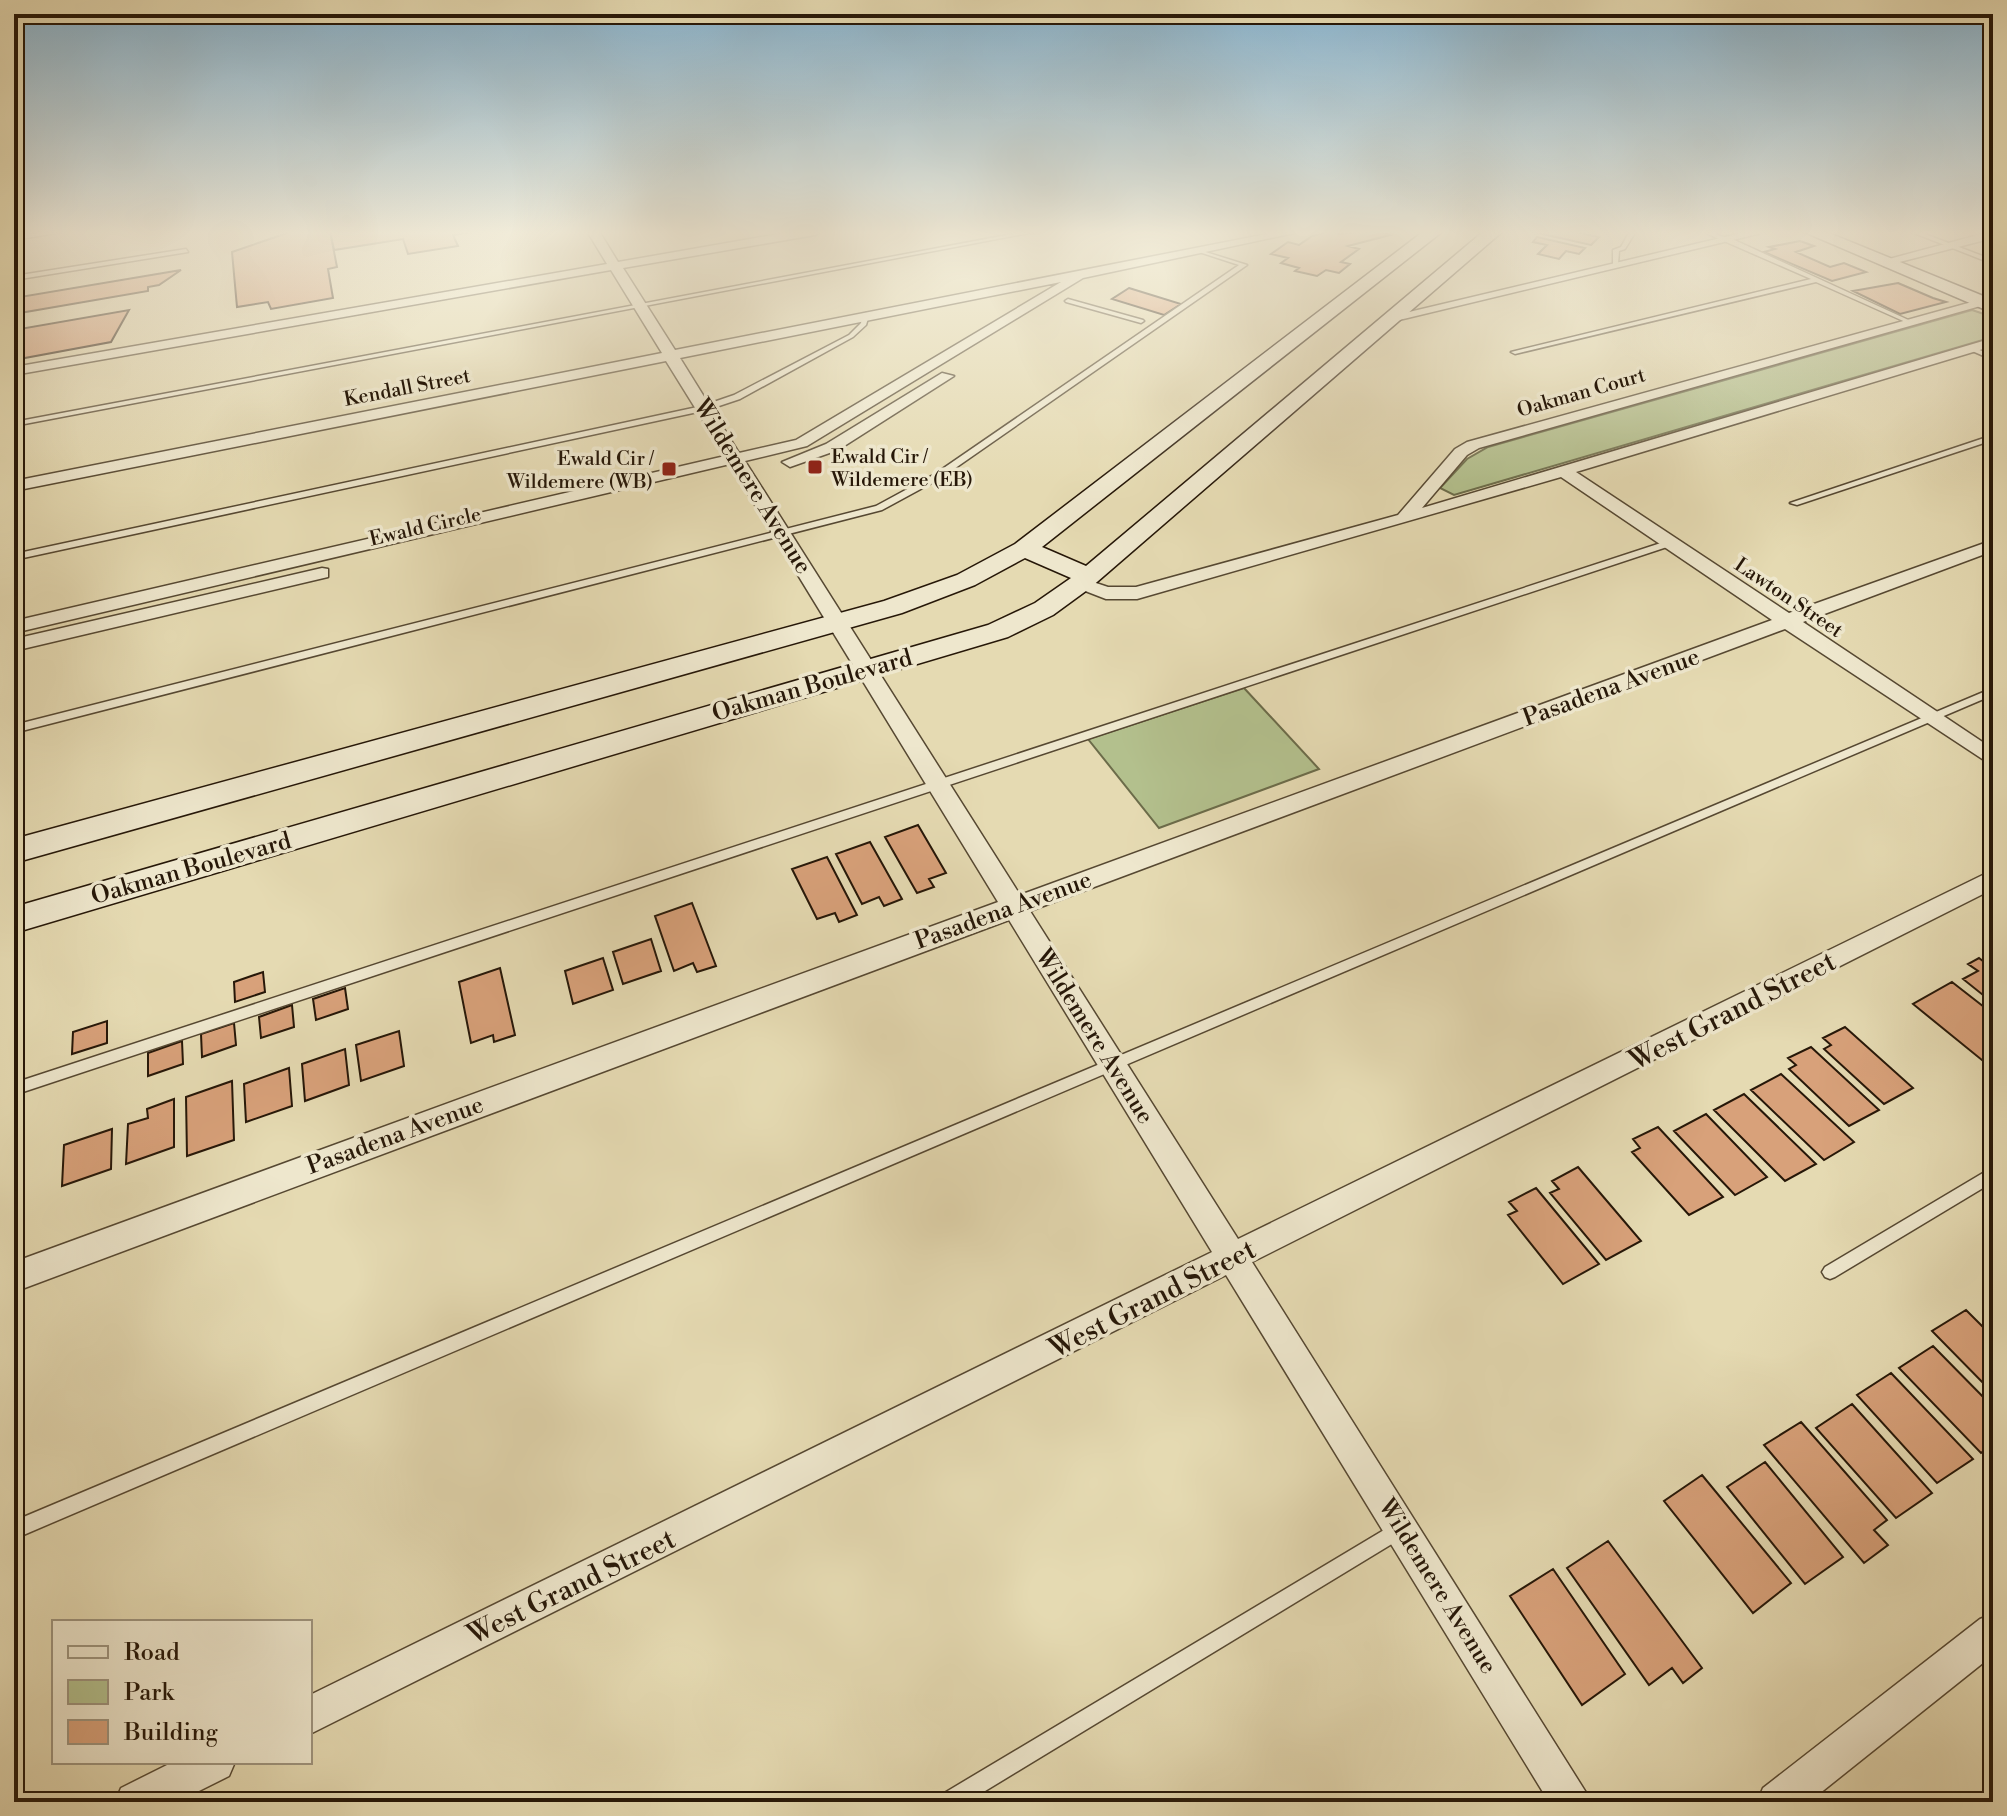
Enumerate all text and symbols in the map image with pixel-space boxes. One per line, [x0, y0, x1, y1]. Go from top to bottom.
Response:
street label: Oakman Court [1514, 363, 1649, 424]
street label: Kendall Street [342, 364, 473, 413]
street label: Wildemere Avenue [686, 392, 818, 580]
place label: Ewald Cir / Wildemere (EB) [830, 445, 973, 493]
place label: Ewald Cir / Wildemere (WB) [506, 447, 654, 495]
marker: Ewald Cir / Wildemere (EB) [806, 458, 824, 476]
marker: Ewald Cir / Wildemere (WB) [660, 460, 678, 478]
street label: Ewald Circle [367, 502, 484, 552]
street label: Lawton Street [1729, 553, 1847, 644]
street label: Pasadena Avenue [1519, 642, 1704, 734]
street label: Oakman Boulevard [709, 643, 916, 729]
street label: Oakman Boulevard [88, 826, 295, 912]
street label: Pasadena Avenue [911, 865, 1096, 957]
street label: Wildemere Avenue [1028, 942, 1160, 1130]
street label: West Grand Street [1623, 944, 1842, 1079]
street label: Pasadena Avenue [303, 1090, 488, 1182]
street label: West Grand Street [1043, 1232, 1262, 1367]
street label: Wildemere Avenue [1371, 1492, 1503, 1680]
street label: West Grand Street [461, 1522, 681, 1653]
legend [52, 1620, 312, 1764]
text: Road [124, 1638, 180, 1668]
text: Park [124, 1678, 175, 1708]
text: Building [123, 1718, 218, 1748]

